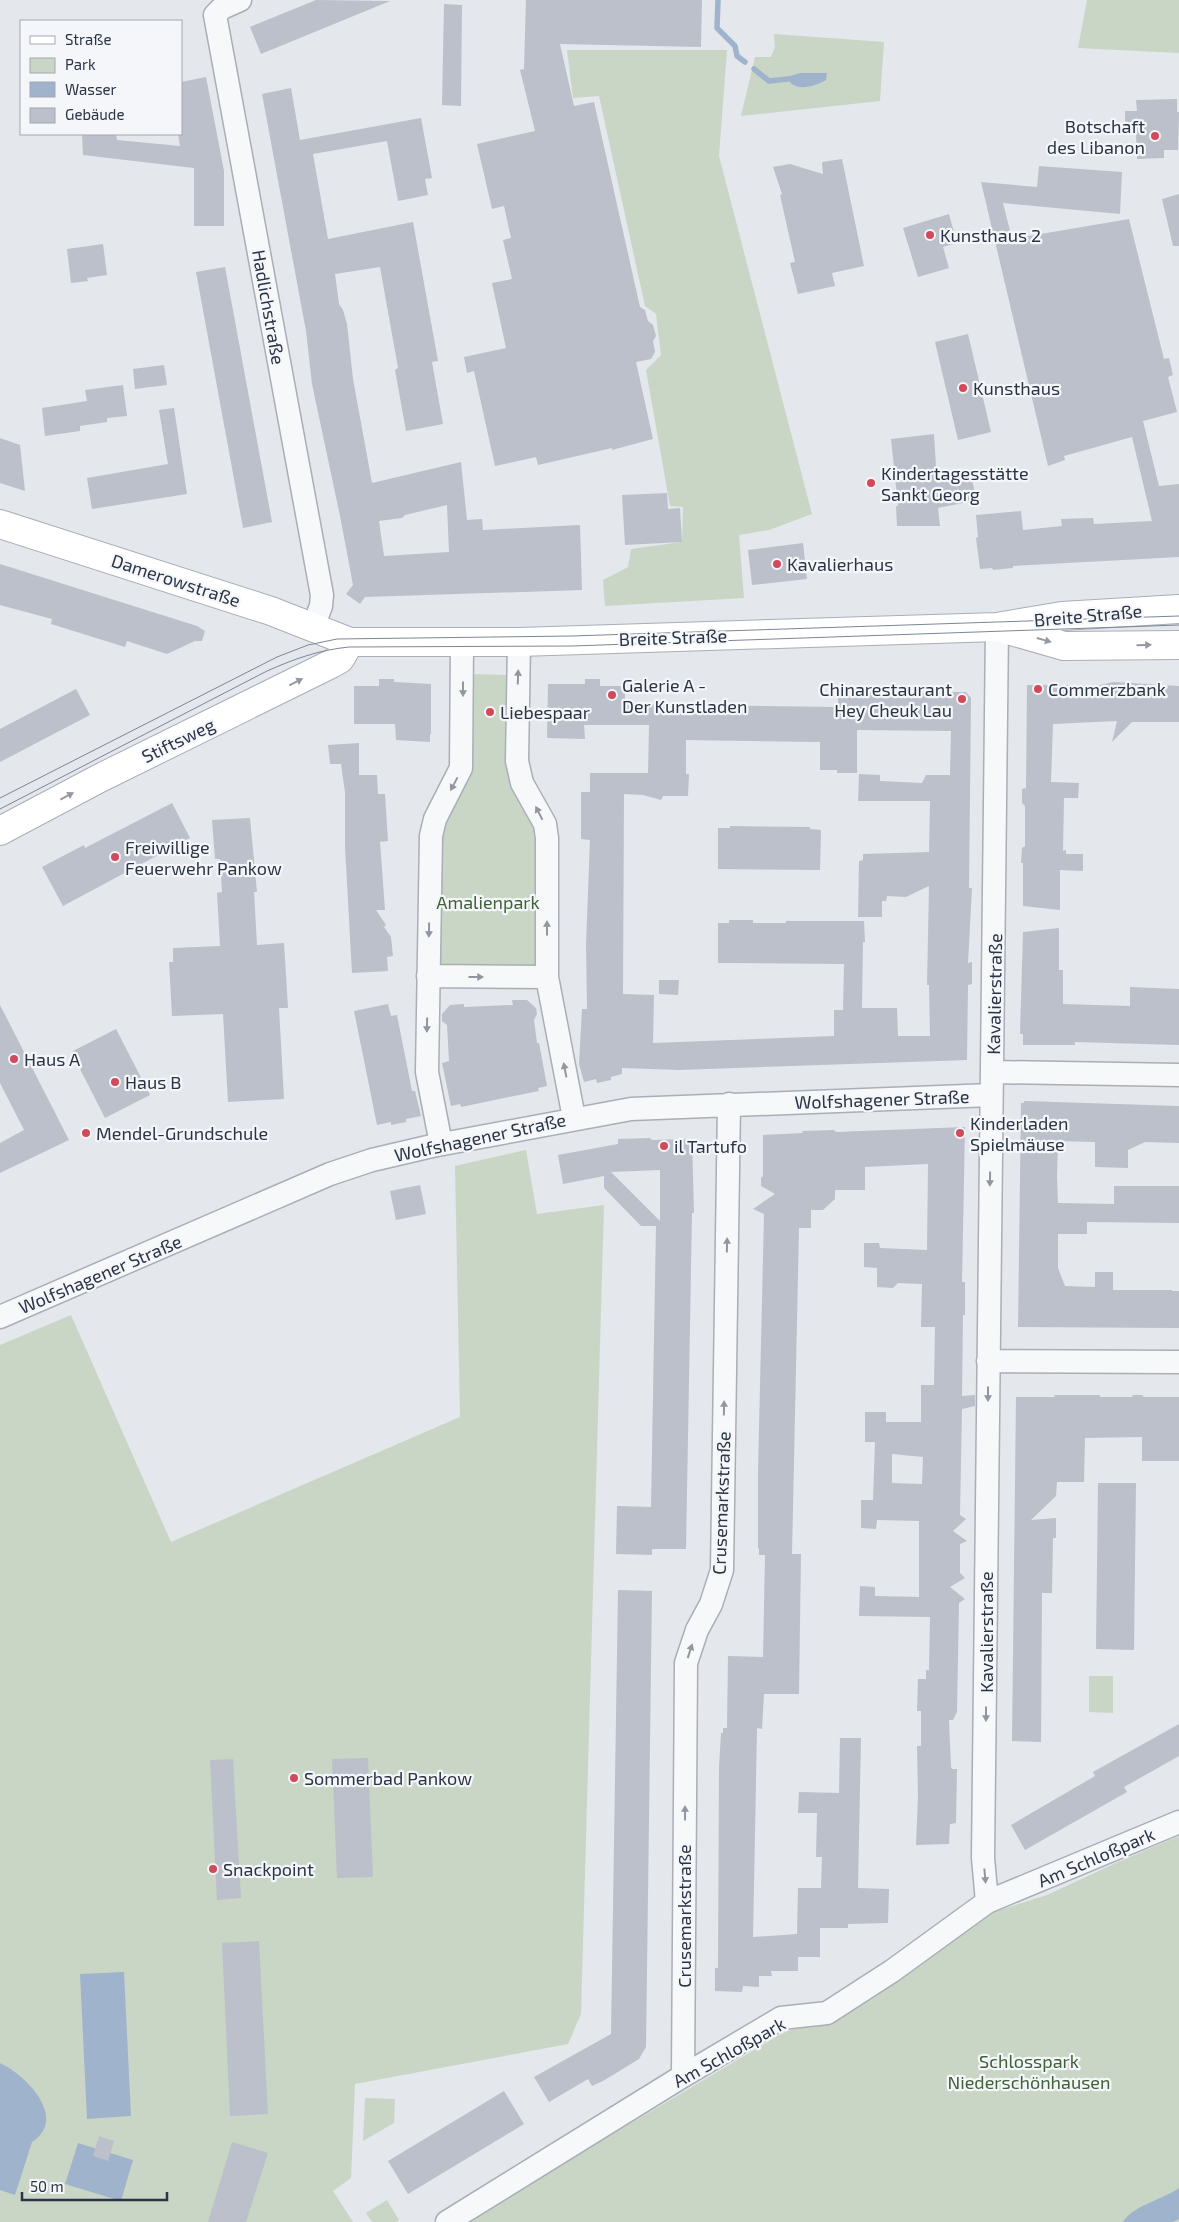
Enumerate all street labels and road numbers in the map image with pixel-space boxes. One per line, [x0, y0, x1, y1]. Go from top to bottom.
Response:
street label: Hadlichstraße [248, 248, 290, 366]
street label: Damerowstraße [109, 549, 243, 611]
street label: Breite Straße [1033, 599, 1143, 631]
street label: Breite Straße [618, 624, 728, 650]
street label: Stiftsweg [138, 713, 218, 767]
street label: Kavalierstraße [982, 933, 1006, 1055]
street label: Wolfshagener Straße [794, 1085, 970, 1113]
street label: Wolfshagener Straße [392, 1108, 568, 1166]
street label: Wolfshagener Straße [15, 1230, 185, 1318]
street label: Crusemarkstraße [708, 1431, 734, 1575]
street label: Kavalierstraße [975, 1571, 997, 1693]
street label: Am Schloßpark [1034, 1823, 1158, 1891]
street label: Crusemarkstraße [673, 1844, 695, 1988]
street label: Am Schloßpark [669, 2012, 789, 2092]

